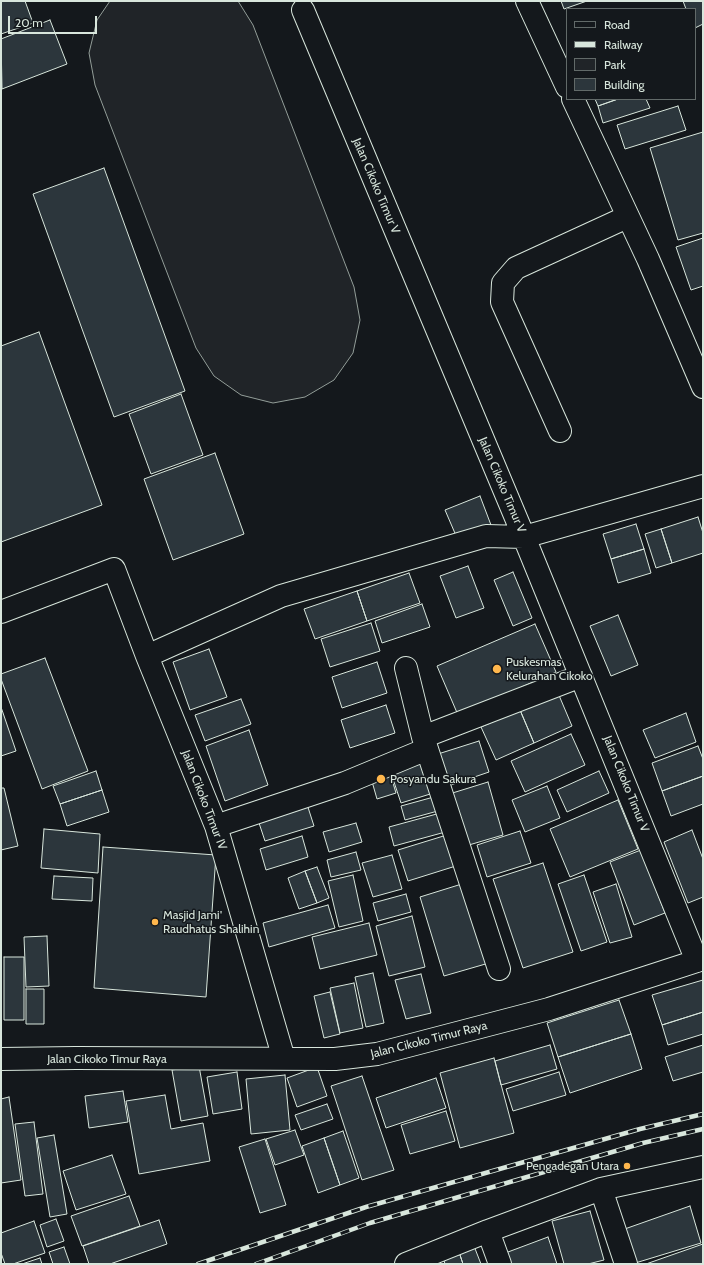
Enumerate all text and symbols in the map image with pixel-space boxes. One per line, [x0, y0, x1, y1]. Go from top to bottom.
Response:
scale bar [10, 8, 99, 34]
legend [566, 8, 696, 100]
text: 20 m [15, 15, 43, 30]
text: Road [604, 17, 630, 32]
text: Railway [604, 37, 642, 52]
text: Park [604, 57, 626, 72]
text: Building [604, 77, 645, 92]
street label: Jalan Cikoko Timur V [349, 136, 403, 236]
street label: Jalan Cikoko Timur V [475, 435, 529, 535]
place label: Puskesmas Kelurahan Cikoko [506, 655, 593, 683]
marker: Puskesmas Kelurahan Cikoko [491, 663, 503, 675]
street label: Jalan Cikoko Timur V [600, 734, 652, 834]
street label: Jalan Cikoko Timur IV [178, 748, 230, 852]
place label: Posyandu Sakura [390, 772, 476, 786]
marker: Posyandu Sakura [375, 773, 387, 785]
place label: Masjid Jami' Raudhatus Shalihin [163, 908, 259, 936]
marker: Masjid Jami' Raudhatus Shalihin [150, 917, 160, 927]
street label: Jalan Cikoko Timur Raya [369, 1019, 489, 1061]
street label: Jalan Cikoko Timur Raya [47, 1052, 167, 1066]
place label: Pengadegan Utara [526, 1159, 619, 1173]
marker: Pengadegan Utara [622, 1161, 632, 1171]

